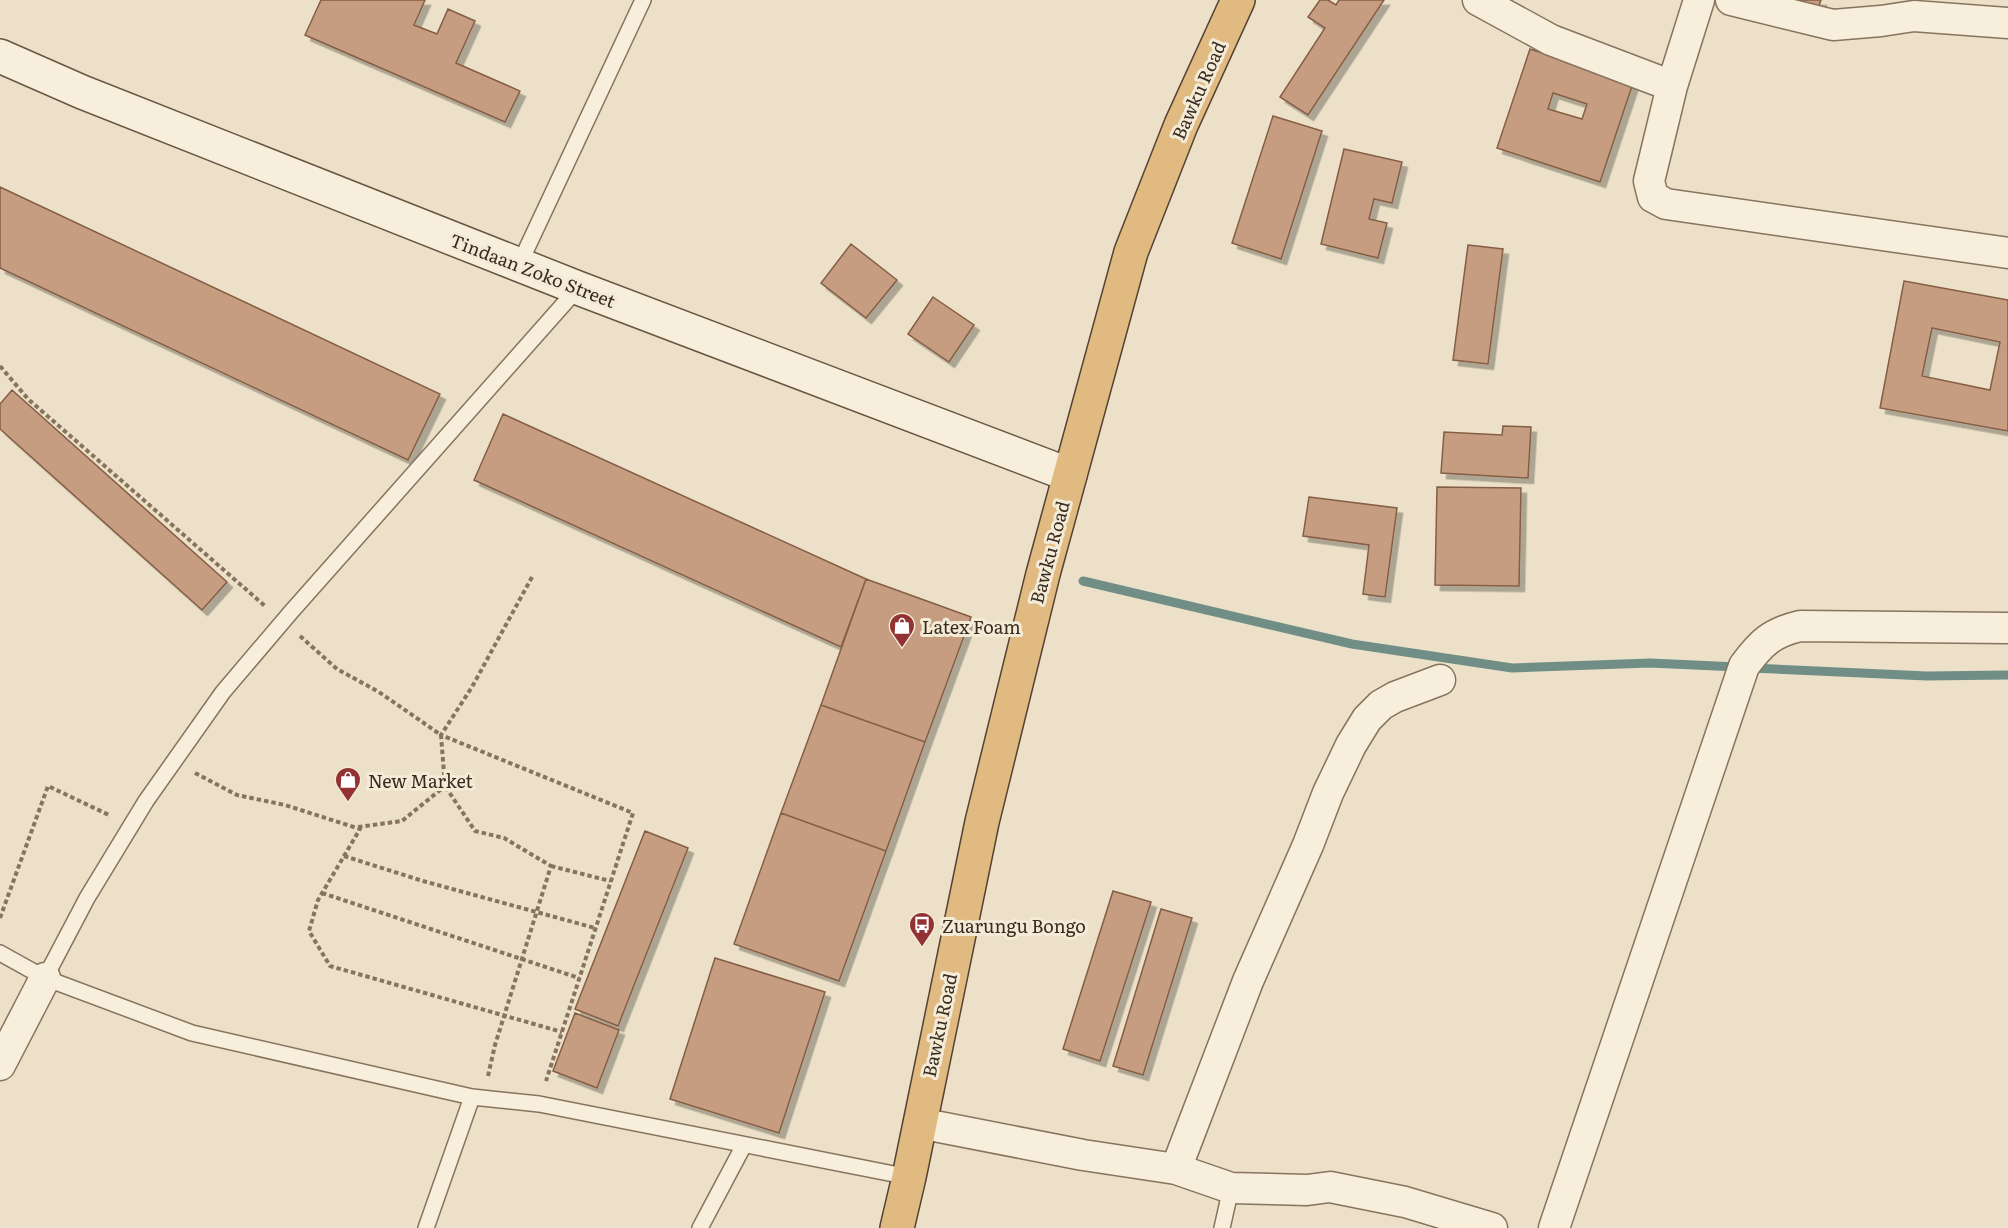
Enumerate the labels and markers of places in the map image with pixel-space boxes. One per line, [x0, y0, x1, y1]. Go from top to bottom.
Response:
shop icon: Latex Foam [887, 611, 917, 649]
place label: Latex Foam [922, 613, 1021, 640]
shop icon: New Market [333, 765, 363, 803]
place label: New Market [368, 767, 474, 794]
bus stop icon: Zuarungu Bongo [907, 910, 937, 948]
place label: Zuarungu Bongo [942, 912, 1086, 939]

